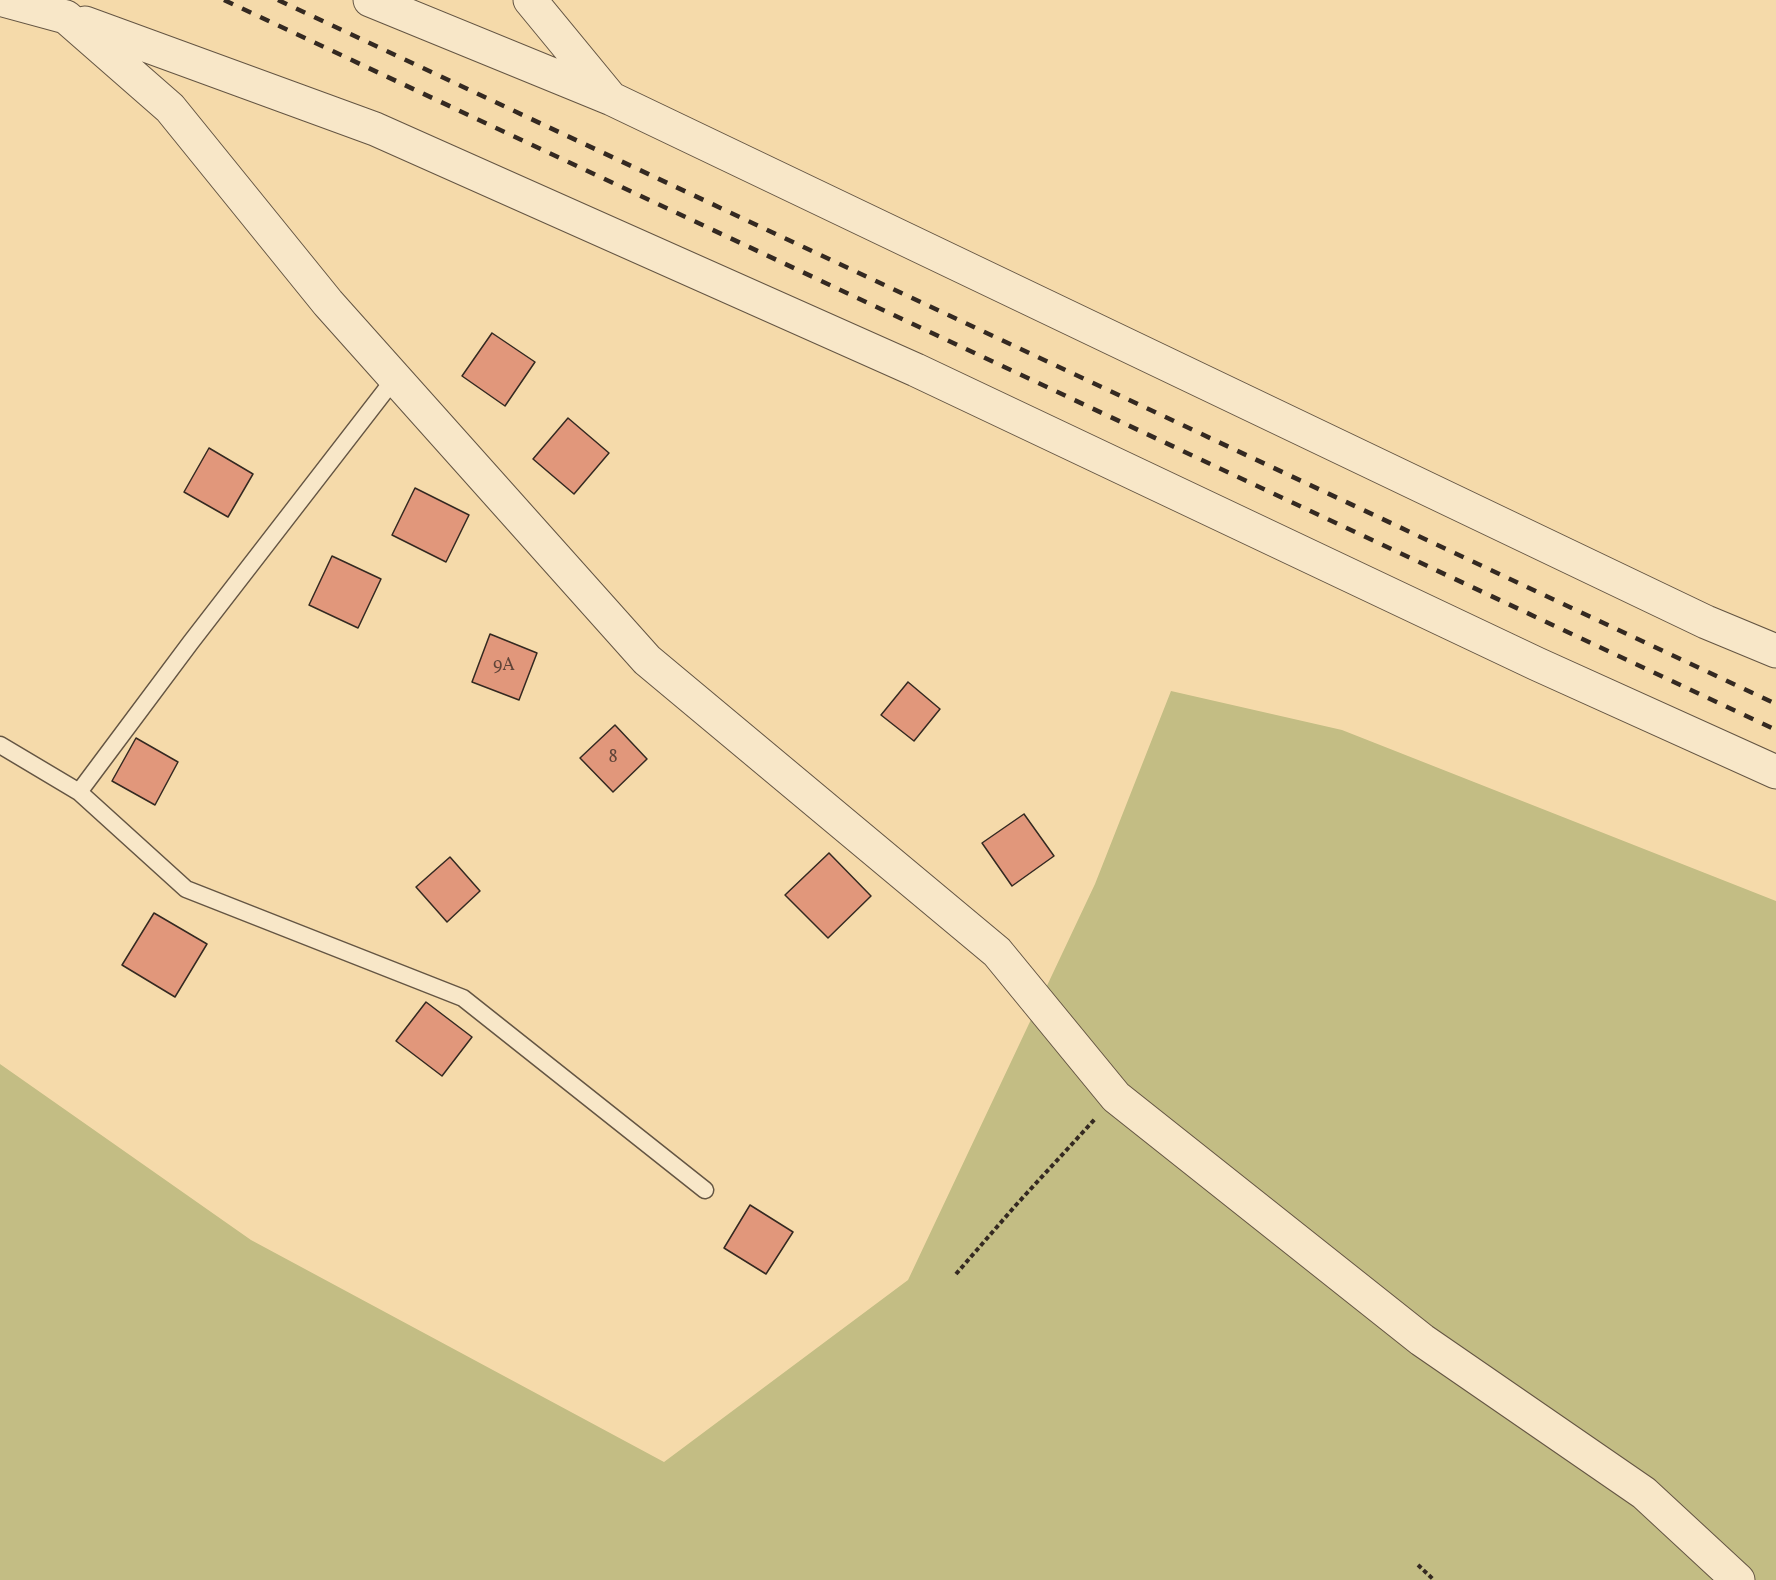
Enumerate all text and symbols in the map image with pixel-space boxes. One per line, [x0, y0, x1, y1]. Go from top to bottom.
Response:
house number: 9А [493, 656, 515, 678]
house number: 8 [608, 748, 618, 770]

